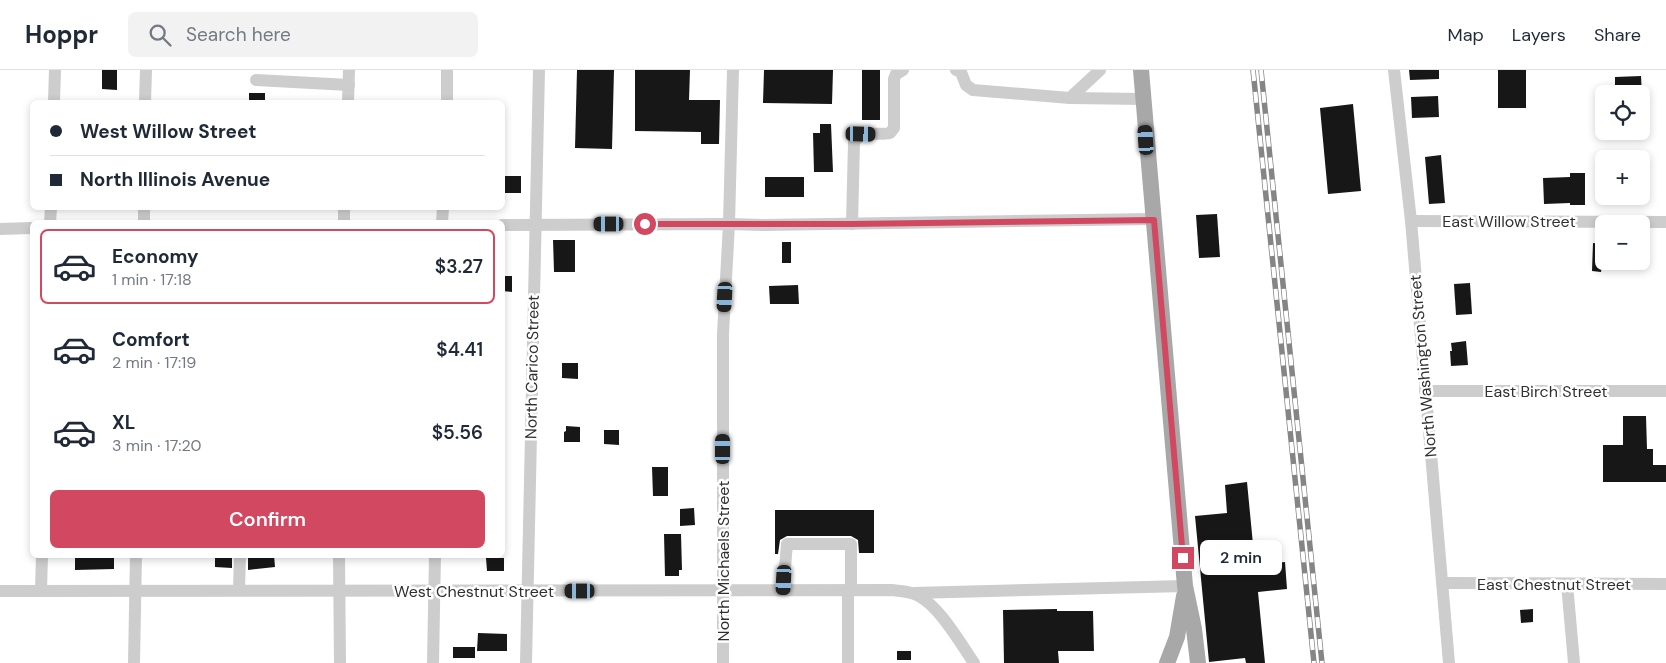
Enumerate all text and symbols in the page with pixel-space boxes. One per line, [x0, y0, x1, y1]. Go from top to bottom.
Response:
search box [128, 12, 478, 57]
text: Hoppr [25, 19, 98, 50]
icon: search [146, 21, 174, 49]
text: Search here [186, 22, 291, 47]
text: Map [1448, 23, 1484, 47]
text: Layers [1512, 23, 1566, 47]
text: Share [1594, 23, 1641, 47]
map controls [1595, 85, 1650, 270]
button: locate [1595, 85, 1650, 140]
text: West Willow Street [80, 119, 257, 144]
car [1137, 125, 1154, 155]
car [845, 126, 876, 142]
button: + [1595, 150, 1650, 205]
text: North Illinois Avenue [80, 167, 270, 192]
street label: East Willow Street [1442, 211, 1576, 232]
route start [634, 213, 656, 235]
button: − [1595, 215, 1650, 270]
car [594, 217, 624, 232]
icon: car [52, 244, 97, 289]
text: Economy [112, 244, 199, 269]
text: $3.27 [435, 254, 483, 279]
text: 1 min · 17:18 [112, 269, 192, 290]
street label: North Washington Street [1405, 274, 1441, 458]
car [716, 282, 733, 312]
street label: North Carico Street [520, 295, 544, 439]
icon: car [52, 327, 97, 372]
text: Comfort [112, 327, 190, 352]
text: $4.41 [436, 337, 483, 362]
text: 2 min · 17:19 [112, 352, 196, 373]
street label: East Birch Street [1484, 381, 1608, 402]
icon: car [52, 410, 97, 455]
text: XL [112, 410, 135, 435]
text: $5.56 [432, 420, 483, 445]
car [715, 434, 730, 464]
text: 3 min · 17:20 [112, 435, 201, 456]
street label: North Michaels Street [713, 481, 734, 641]
button: Confirm [50, 490, 485, 548]
callout: 2 min [1200, 540, 1283, 576]
route end [1172, 547, 1194, 569]
text: 2 min [1220, 547, 1262, 568]
car [775, 565, 792, 595]
street label: East Chestnut Street [1477, 574, 1631, 595]
street label: West Chestnut Street [394, 581, 554, 602]
car [565, 584, 595, 599]

